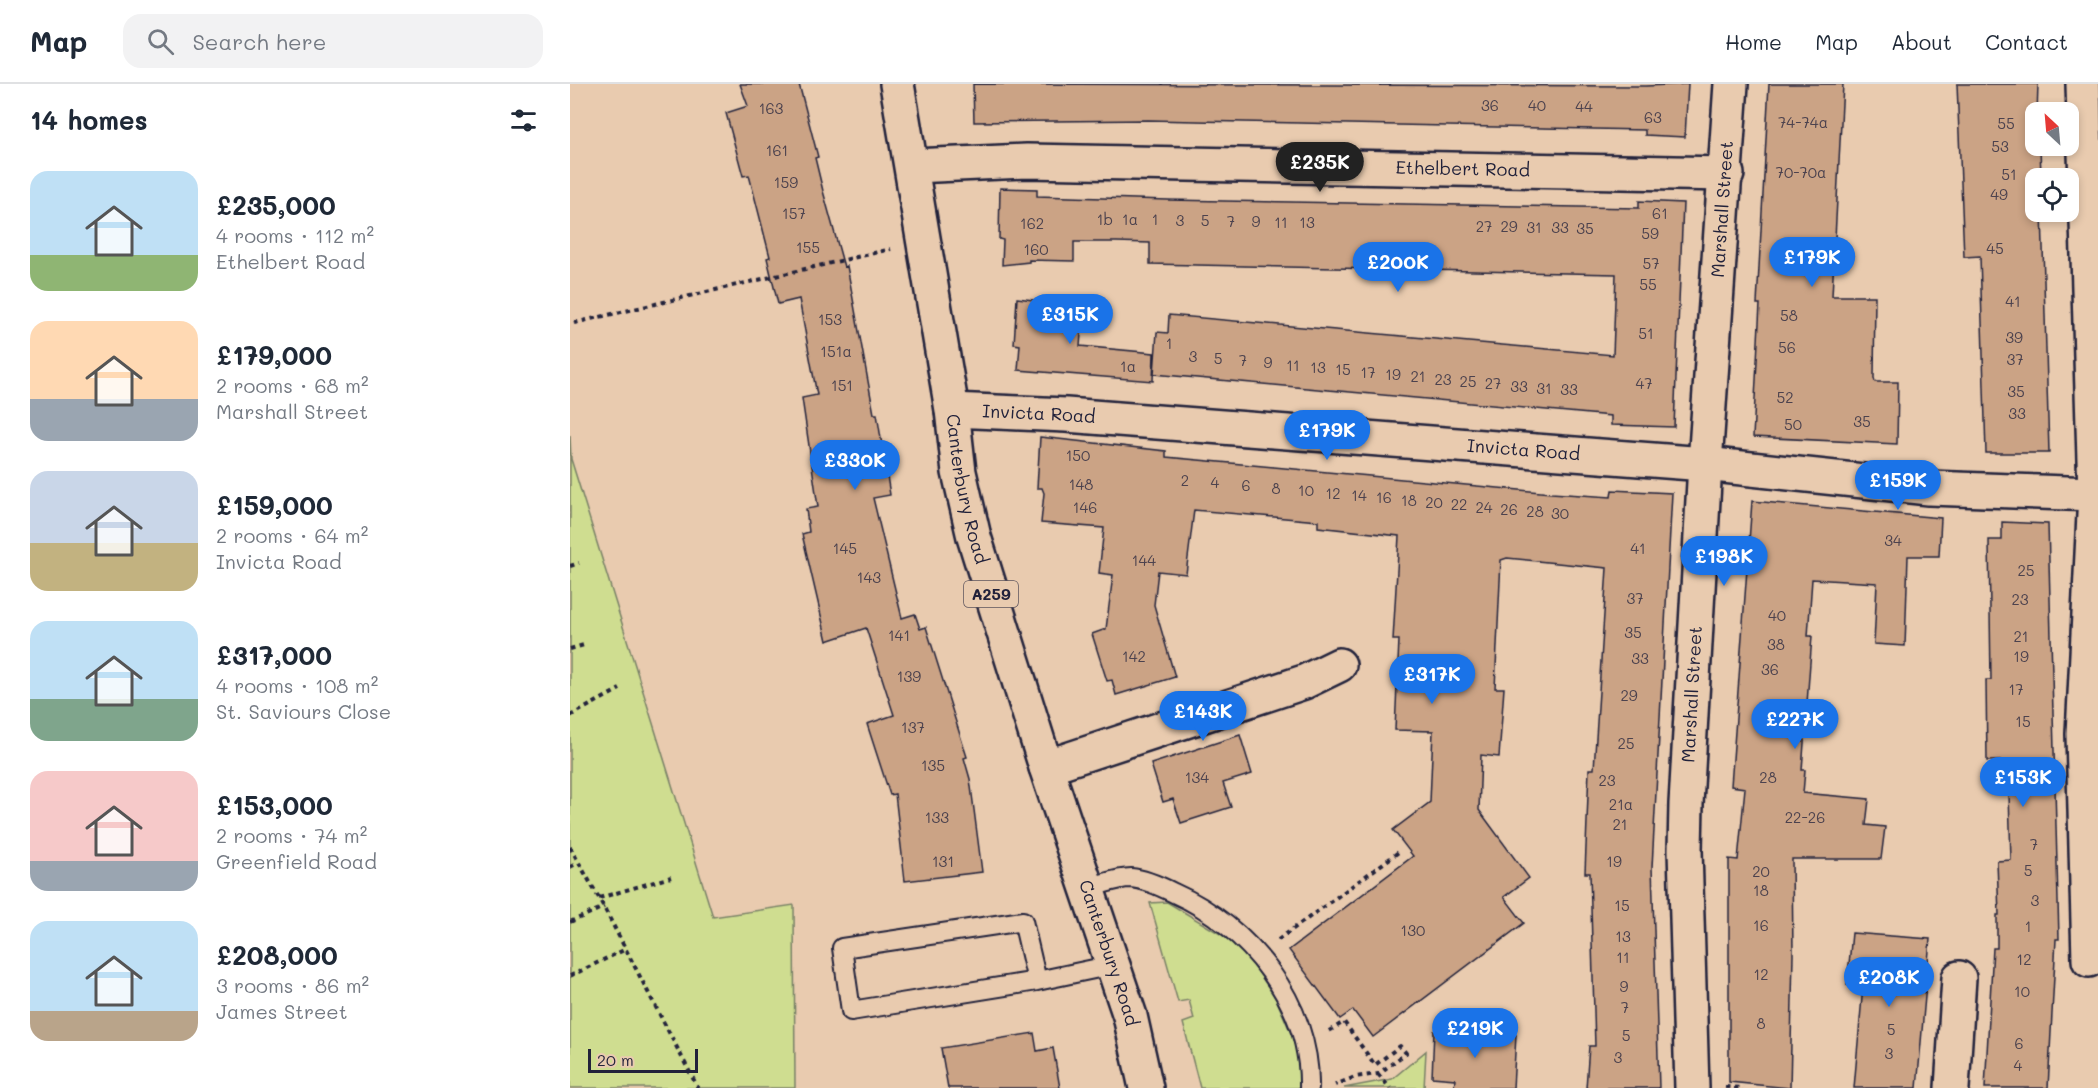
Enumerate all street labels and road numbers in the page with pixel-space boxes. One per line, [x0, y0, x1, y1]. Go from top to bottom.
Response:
street label: Marshall Street [1705, 140, 1738, 278]
street label: Ethelbert Road [1395, 155, 1530, 181]
street label: Invicta Road [982, 398, 1096, 428]
street label: Canterbury Road [942, 413, 995, 567]
street label: Invicta Road [1466, 433, 1581, 465]
road number: A259 [964, 581, 1018, 607]
street label: Marshall Street [1675, 625, 1707, 763]
street label: Canterbury Road [1074, 877, 1145, 1028]

